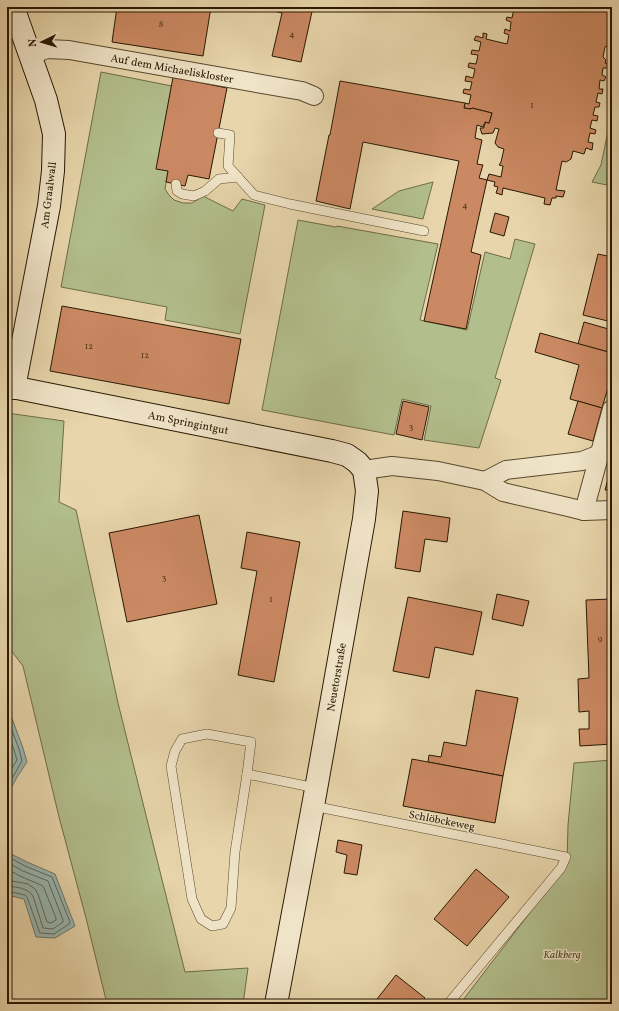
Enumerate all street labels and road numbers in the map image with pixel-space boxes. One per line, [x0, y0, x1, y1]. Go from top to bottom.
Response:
street label: Auf dem Michaeliskloster [109, 51, 235, 88]
street label: Am Graalwall [38, 161, 61, 229]
street label: Am Springintgut [147, 408, 230, 439]
street label: Neuetorstraße [324, 642, 351, 713]
street label: Schlöbckeweg [407, 808, 476, 835]

